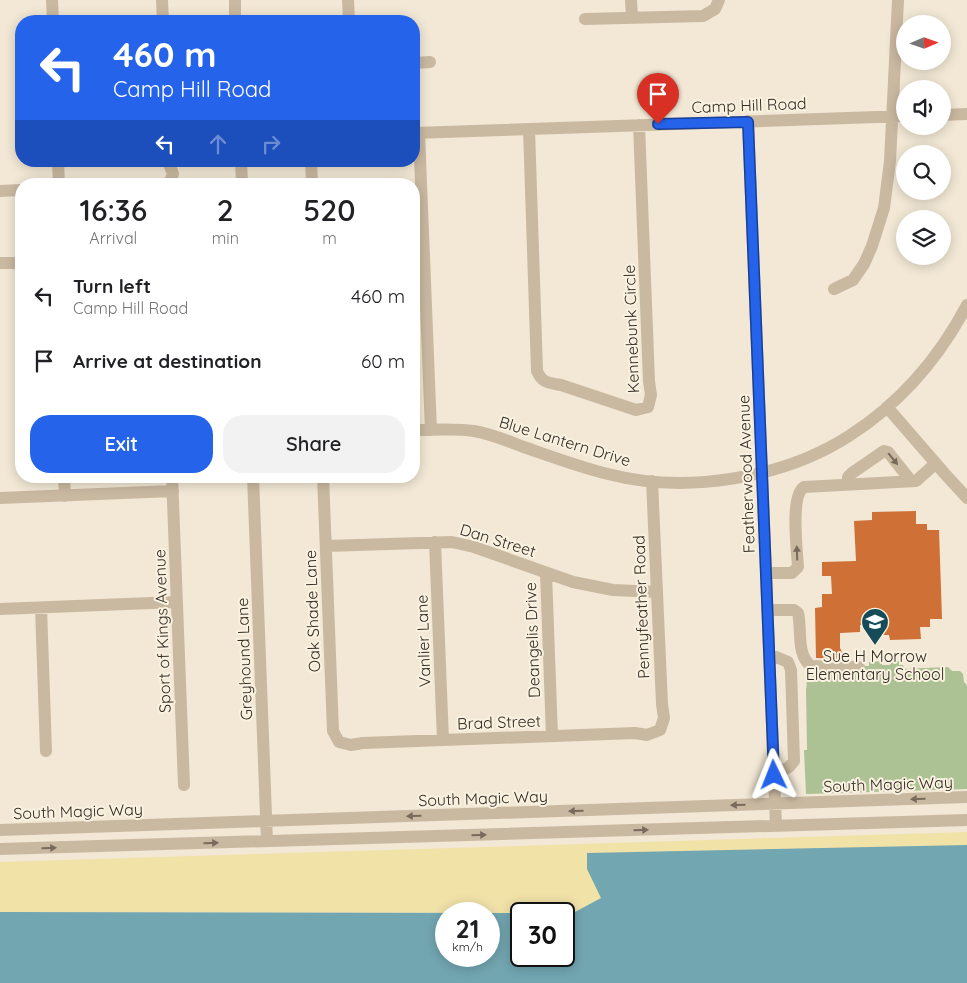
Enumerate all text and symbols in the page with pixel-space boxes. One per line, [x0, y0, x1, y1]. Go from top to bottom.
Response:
north arrow [896, 15, 951, 70]
map controls [896, 15, 951, 265]
text: 460 m [113, 32, 217, 76]
icon: left [30, 35, 95, 100]
pin [637, 73, 679, 124]
text: Camp Hill Road [113, 75, 271, 103]
icon: arrive [644, 80, 672, 108]
button: sound [896, 80, 951, 135]
street label: Camp Hill Road [691, 93, 807, 117]
icon: left [151, 130, 179, 158]
icon: ahead [204, 130, 232, 158]
icon: right [257, 130, 285, 158]
button: search [896, 145, 951, 200]
text: 16:36 [79, 191, 147, 229]
text: 2 [217, 191, 234, 229]
text: 520 [303, 191, 356, 229]
button: layers [896, 210, 951, 265]
text: Arrival [89, 228, 137, 248]
text: min [212, 228, 239, 248]
text: m [322, 228, 337, 248]
street label: Kennebunk Circle [619, 264, 643, 394]
text: Turn left [73, 274, 151, 298]
icon: left [30, 282, 58, 310]
text: 460 m [351, 284, 405, 308]
text: Camp Hill Road [73, 298, 188, 318]
icon: arrive [30, 347, 58, 375]
text: Arrive at destination [73, 349, 262, 373]
text: 60 m [361, 349, 405, 373]
street label: Featherwood Avenue [733, 395, 759, 553]
street label: Blue Lantern Drive [497, 411, 633, 471]
button: Exit [30, 415, 213, 473]
button: Share [223, 415, 405, 473]
one-way arrow [888, 452, 899, 465]
street label: Dan Street [458, 519, 538, 561]
street label: Pennyfeather Road [628, 535, 654, 679]
one-way arrow [793, 545, 801, 561]
street label: Sport of Kings Avenue [149, 549, 175, 713]
street label: Oak Shade Lane [300, 550, 324, 672]
street label: Deangelis Drive [520, 582, 544, 698]
street label: Vanlier Lane [411, 594, 435, 688]
street label: Greyhound Lane [232, 597, 256, 721]
school or university icon: Sue H Morrow Elementary School [860, 607, 890, 646]
place label: Sue H Morrow Elementary School [806, 646, 944, 684]
street label: Brad Street [457, 711, 541, 733]
position arrow [747, 748, 799, 800]
street label: South Magic Way [823, 772, 953, 796]
street label: South Magic Way [418, 786, 548, 810]
one-way arrow [910, 795, 926, 803]
street label: South Magic Way [13, 799, 143, 823]
one-way arrow [730, 801, 746, 809]
one-way arrow [568, 807, 584, 815]
one-way arrow [405, 813, 421, 821]
one-way arrow [633, 826, 649, 834]
one-way arrow [471, 830, 487, 838]
one-way arrow [203, 838, 219, 846]
one-way arrow [41, 843, 57, 851]
speed limit sign: 30 [510, 902, 575, 967]
text: 21 [456, 913, 479, 944]
text: km/h [452, 939, 483, 954]

